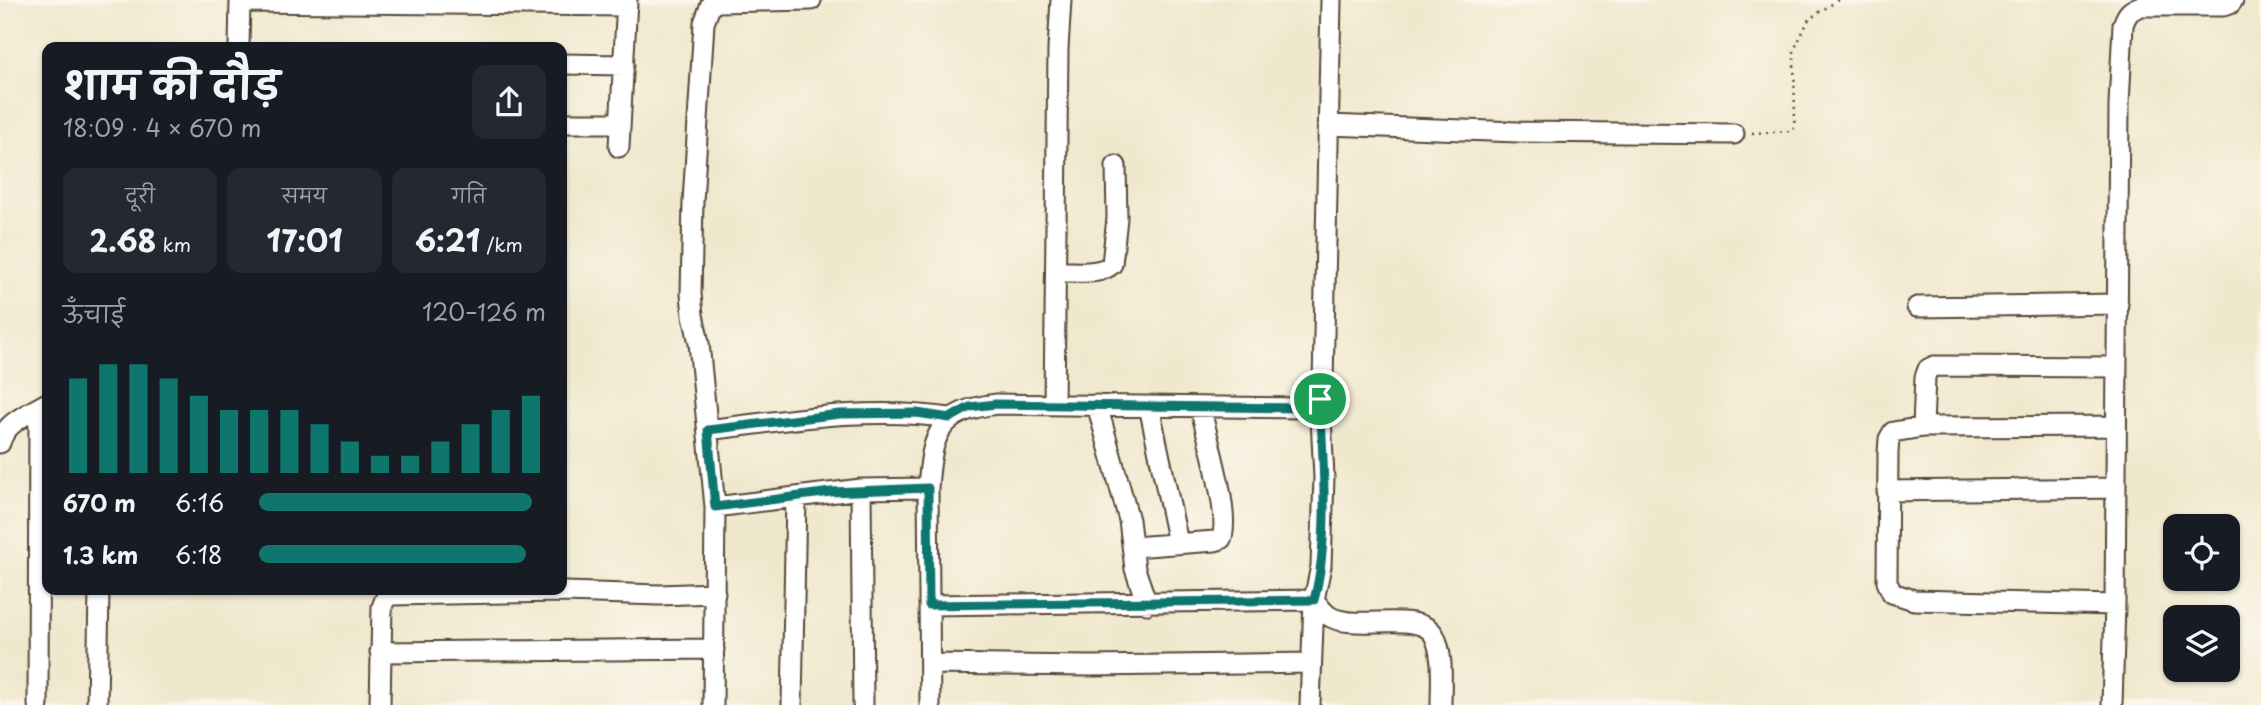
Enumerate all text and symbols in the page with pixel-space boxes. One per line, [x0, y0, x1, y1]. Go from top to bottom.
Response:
text: शाम की दौड़ [63, 55, 280, 112]
button: share [472, 65, 546, 139]
text: 18:09 · 4 × 670 m [63, 110, 261, 145]
text: दूरी [125, 181, 155, 209]
text: समय [282, 181, 327, 209]
text: गति [452, 181, 486, 209]
text: 2.68 [89, 217, 156, 262]
text: 17:01 [266, 217, 343, 262]
text: 6:21 [415, 217, 480, 262]
text: km [156, 230, 191, 258]
text: /km [480, 230, 523, 258]
text: 120–126 m [422, 294, 546, 329]
text: ऊँचाई [63, 296, 125, 331]
pin [1290, 369, 1350, 429]
icon: arrive [1301, 380, 1339, 418]
text: 670 m [63, 485, 136, 520]
text: 6:16 [175, 485, 224, 520]
map controls [2163, 514, 2240, 682]
button: locate [2163, 514, 2240, 591]
text: 1.3 km [63, 537, 138, 572]
text: 6:18 [175, 537, 222, 572]
button: layers [2163, 605, 2240, 682]

